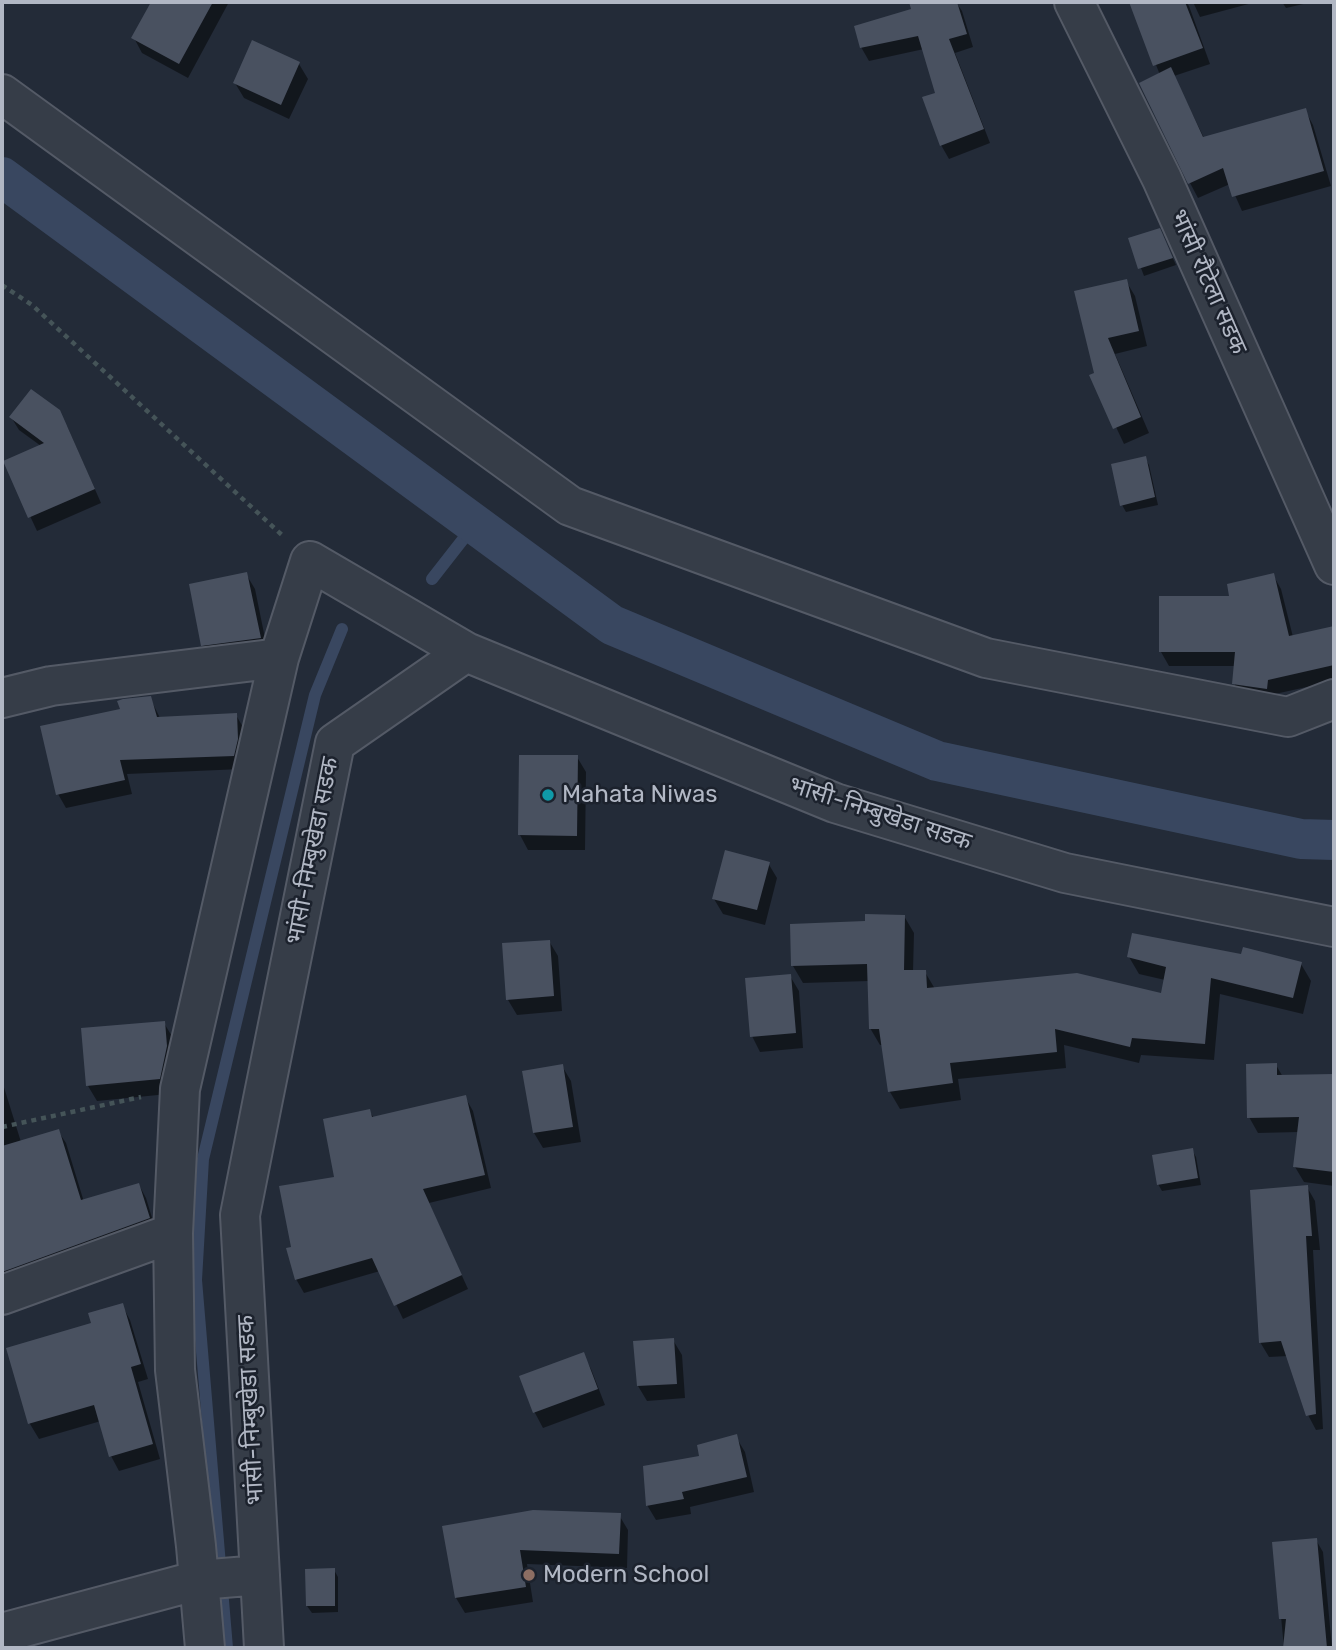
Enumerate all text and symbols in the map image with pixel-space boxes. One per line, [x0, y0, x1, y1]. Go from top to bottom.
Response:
street label: भांसी रौटेला सडक [1163, 205, 1253, 359]
street label: भांसी-निम्बुखेडा सडक [281, 755, 345, 947]
street label: भांसी-निम्बुखेडा सडक [785, 771, 975, 857]
place label: Mahata Niwas [562, 781, 717, 809]
marker: Mahata Niwas [540, 787, 556, 803]
street label: भांसी-निम्बुखेडा सडक [232, 1314, 270, 1506]
place label: Modern School [543, 1561, 709, 1589]
marker: Modern School [521, 1567, 537, 1583]

